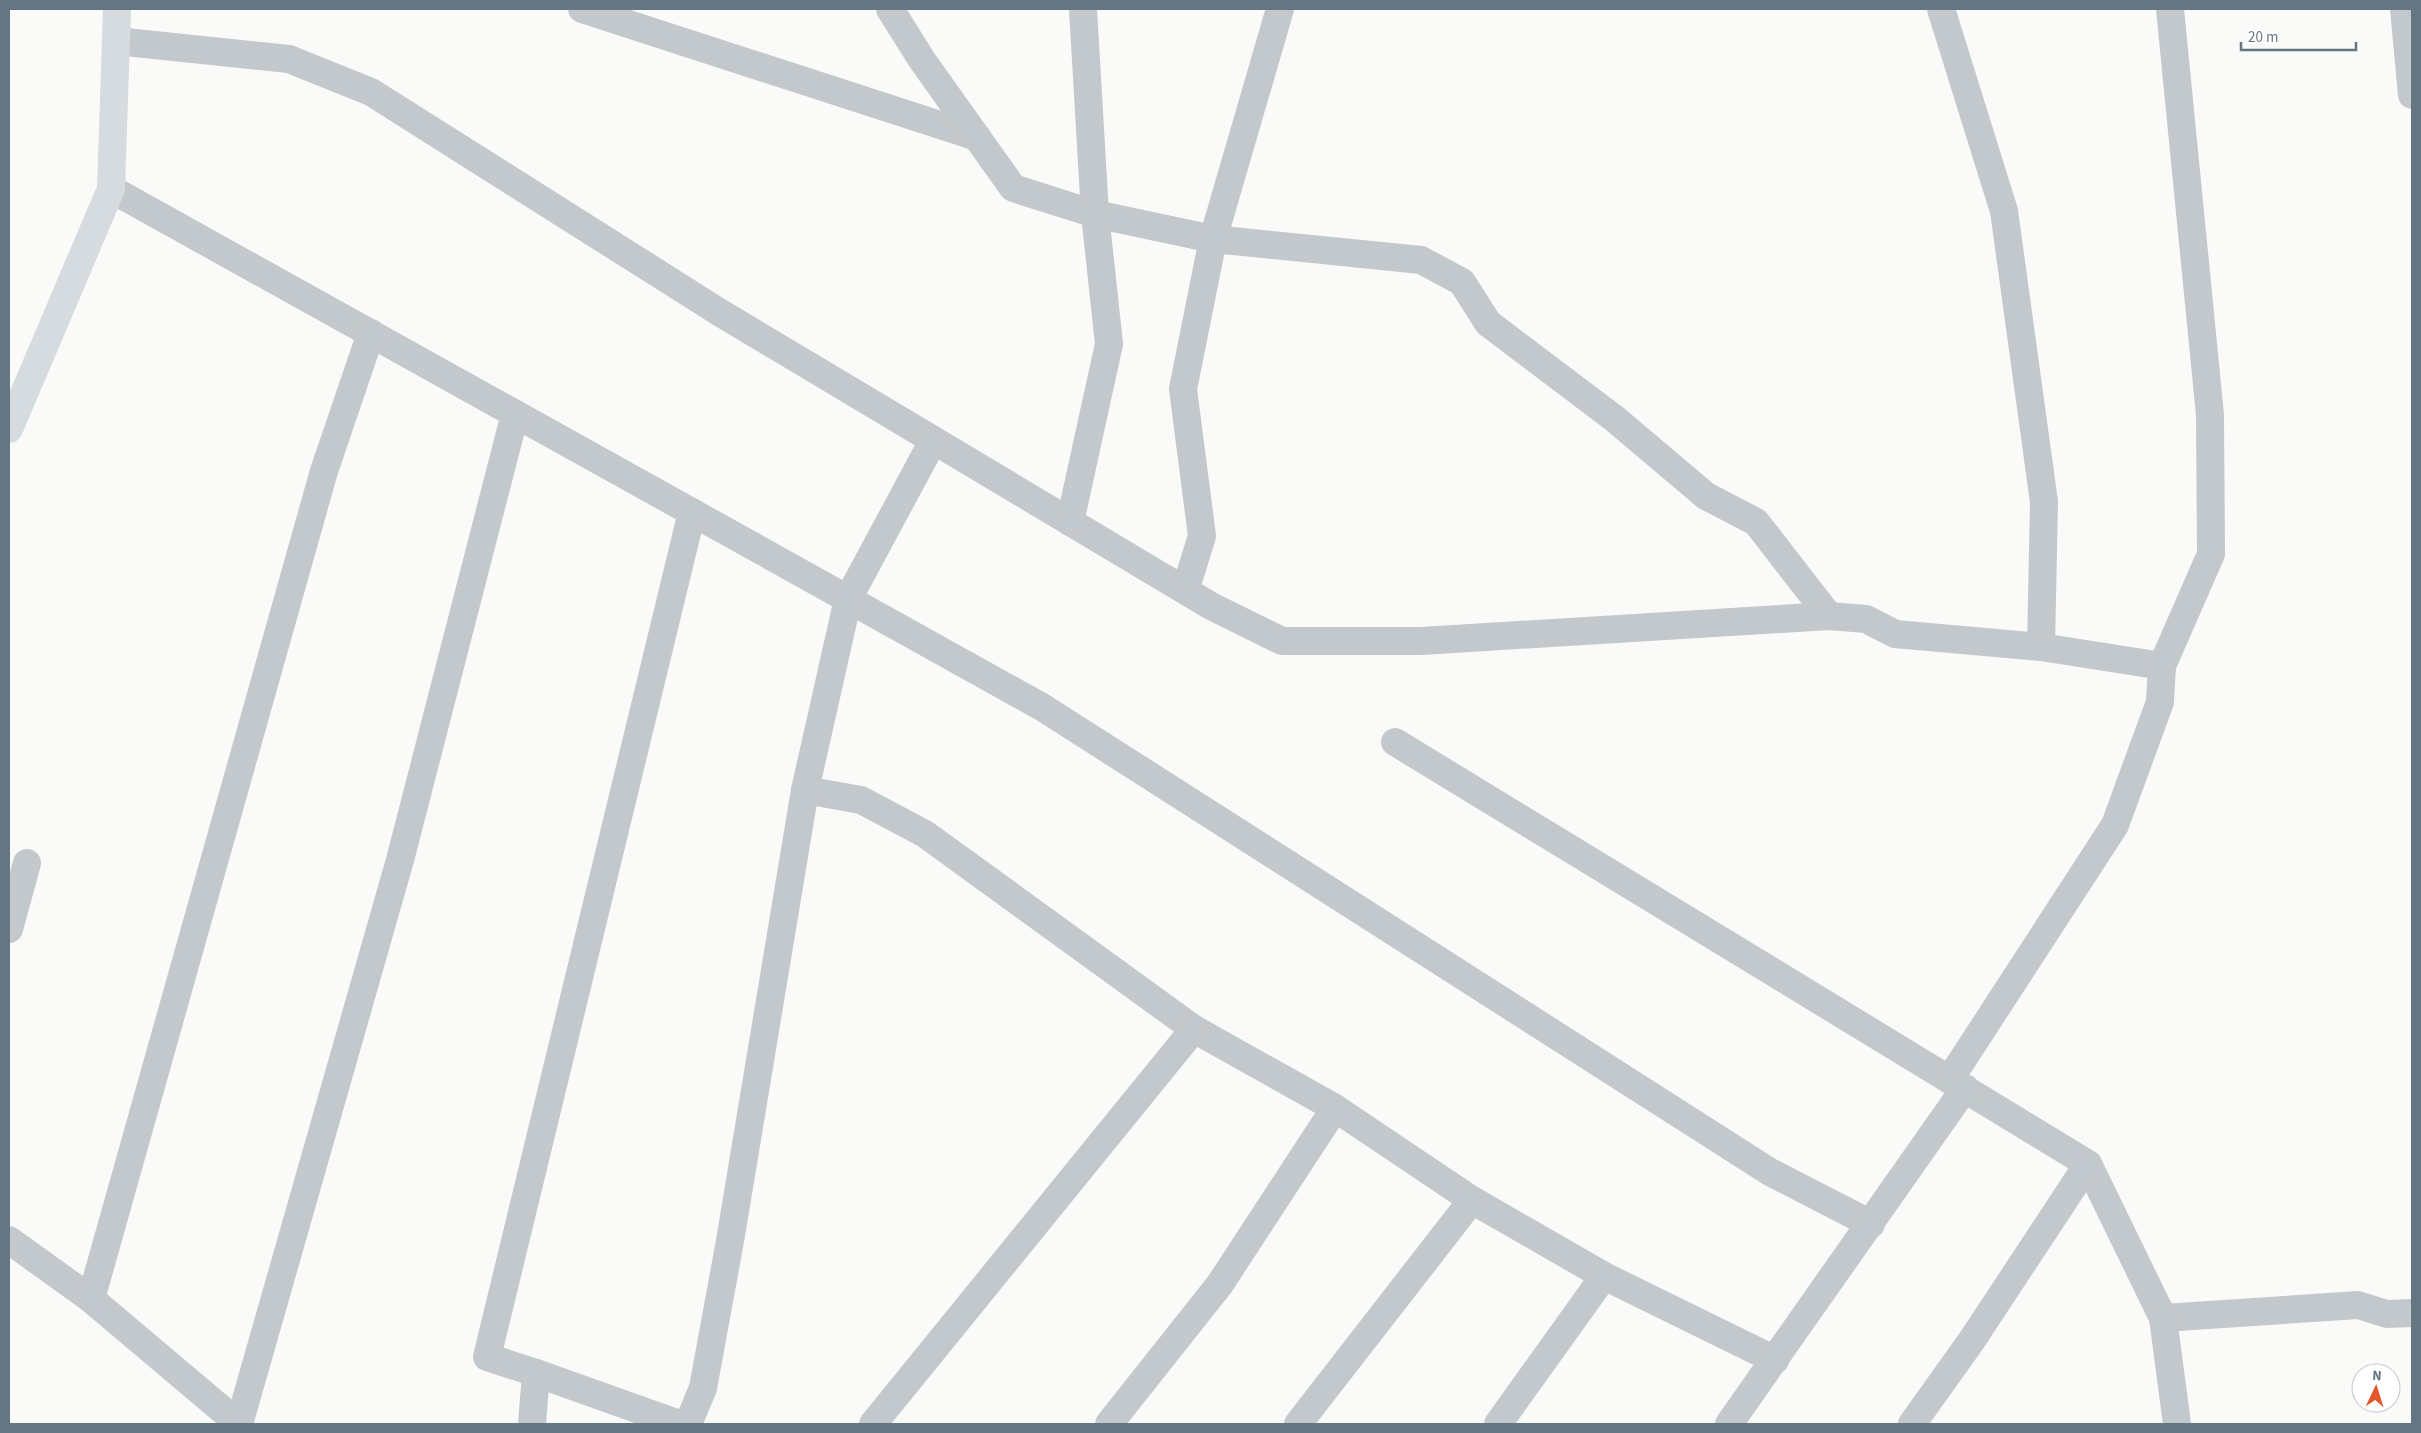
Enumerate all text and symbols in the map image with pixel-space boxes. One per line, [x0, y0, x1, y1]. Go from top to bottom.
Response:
scale bar [2241, 20, 2356, 52]
text: 20 m [2248, 27, 2278, 48]
north arrow [2351, 1363, 2401, 1413]
text: N [2371, 1366, 2382, 1386]

